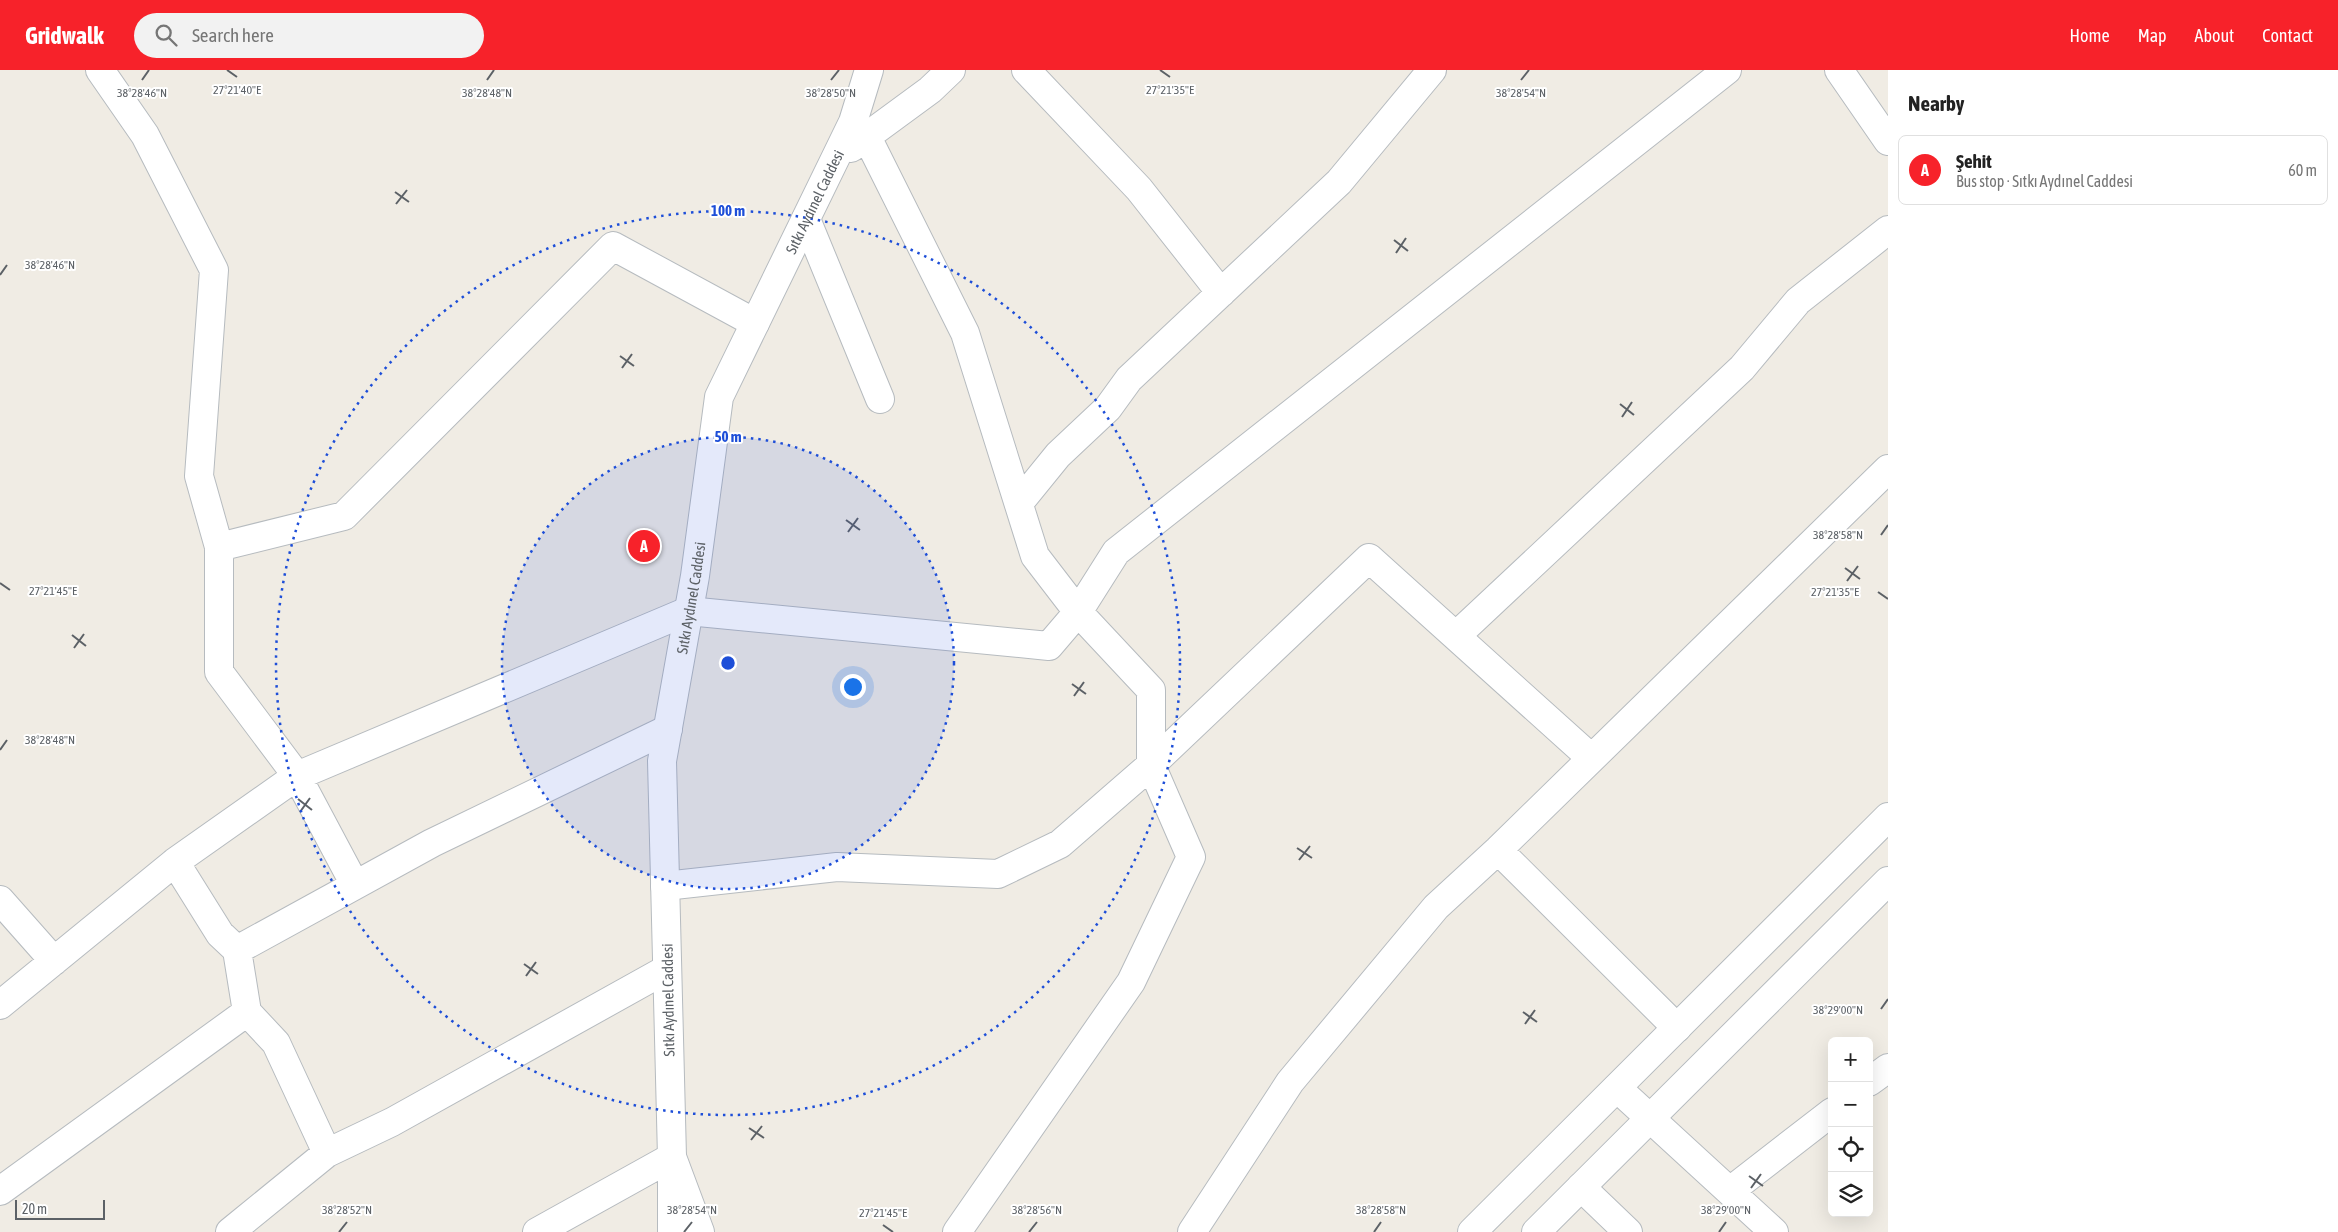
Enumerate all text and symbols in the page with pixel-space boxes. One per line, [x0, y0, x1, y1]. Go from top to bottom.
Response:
search box [134, 13, 484, 58]
icon: search [152, 21, 180, 49]
text: Gridwalk [25, 22, 104, 49]
text: Search here [192, 24, 274, 46]
text: Home [2070, 25, 2110, 46]
text: Map [2138, 25, 2167, 46]
text: About [2195, 25, 2234, 46]
text: Contact [2262, 25, 2313, 46]
text: 27°21'40"E [213, 83, 261, 97]
text: 27°21'35"E [1146, 83, 1194, 97]
text: 38°28'46"N [117, 86, 167, 100]
text: 38°28'48"N [462, 86, 512, 100]
text: 38°28'50"N [806, 86, 856, 100]
text: 38°28'54"N [1496, 86, 1546, 100]
text: Nearby [1908, 91, 1964, 115]
street label: Sıtkı Aydınel Caddesi [782, 147, 847, 256]
text: Şehit [1956, 150, 1992, 172]
text: A [1921, 161, 1929, 179]
text: 60 m [2288, 161, 2317, 179]
text: Bus stop · Sıtkı Aydınel Caddesi [1956, 172, 2133, 190]
text: 100 m [711, 202, 745, 219]
text: 38°28'46"N [25, 258, 75, 272]
text: 50 m [715, 428, 742, 445]
pin: A [628, 527, 660, 565]
text: 38°28'58"N [1813, 528, 1863, 542]
street label: Sıtkı Aydınel Caddesi [673, 541, 708, 655]
text: 27°21'45"E [29, 584, 77, 598]
text: 27°21'35"E [1811, 585, 1859, 599]
centre of rings [719, 654, 737, 672]
your location [840, 674, 866, 700]
text: 38°28'48"N [25, 733, 75, 747]
street label: Sıtkı Aydınel Caddesi [659, 943, 677, 1057]
text: 38°29'00"N [1813, 1003, 1863, 1017]
map controls [1828, 1037, 1873, 1217]
button: + [1828, 1037, 1873, 1082]
button: − [1828, 1082, 1873, 1127]
button: locate [1828, 1127, 1873, 1172]
button: layers [1828, 1172, 1873, 1217]
scale bar [15, 1197, 105, 1220]
text: 20 m [22, 1201, 47, 1217]
text: 38°28'52"N [322, 1203, 372, 1217]
text: 38°28'54"N [667, 1203, 717, 1217]
text: 38°28'56"N [1012, 1203, 1062, 1217]
text: 38°28'58"N [1356, 1203, 1406, 1217]
text: 38°29'00"N [1701, 1203, 1751, 1217]
text: 27°21'45"E [859, 1206, 907, 1220]

